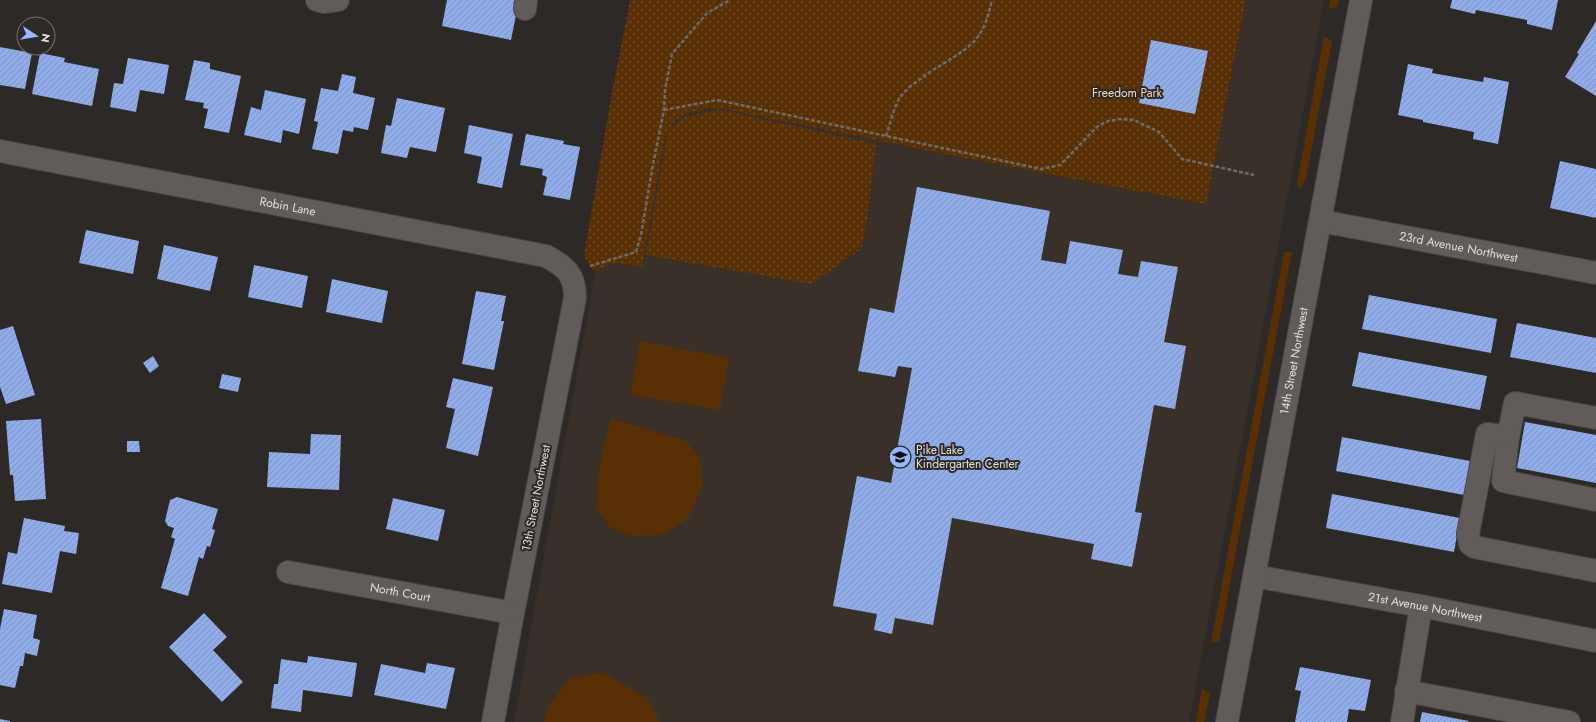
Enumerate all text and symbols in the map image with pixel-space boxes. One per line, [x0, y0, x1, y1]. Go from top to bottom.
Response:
north arrow [16, 16, 56, 56]
text: N [37, 32, 55, 44]
park label: Freedom Park [1092, 84, 1163, 102]
street label: Robin Lane [258, 192, 317, 221]
street label: 23rd Avenue Northwest [1398, 227, 1519, 267]
street label: 14th Street Northwest [1275, 306, 1313, 416]
place label: Pike Lake Kindergarten Center [916, 441, 1020, 473]
street label: 13th Street Northwest [517, 443, 555, 553]
school or university icon: Pike Lake Kindergarten Center [887, 444, 913, 470]
street label: North Court [369, 578, 432, 607]
street label: 21st Avenue Northwest [1367, 588, 1484, 627]

